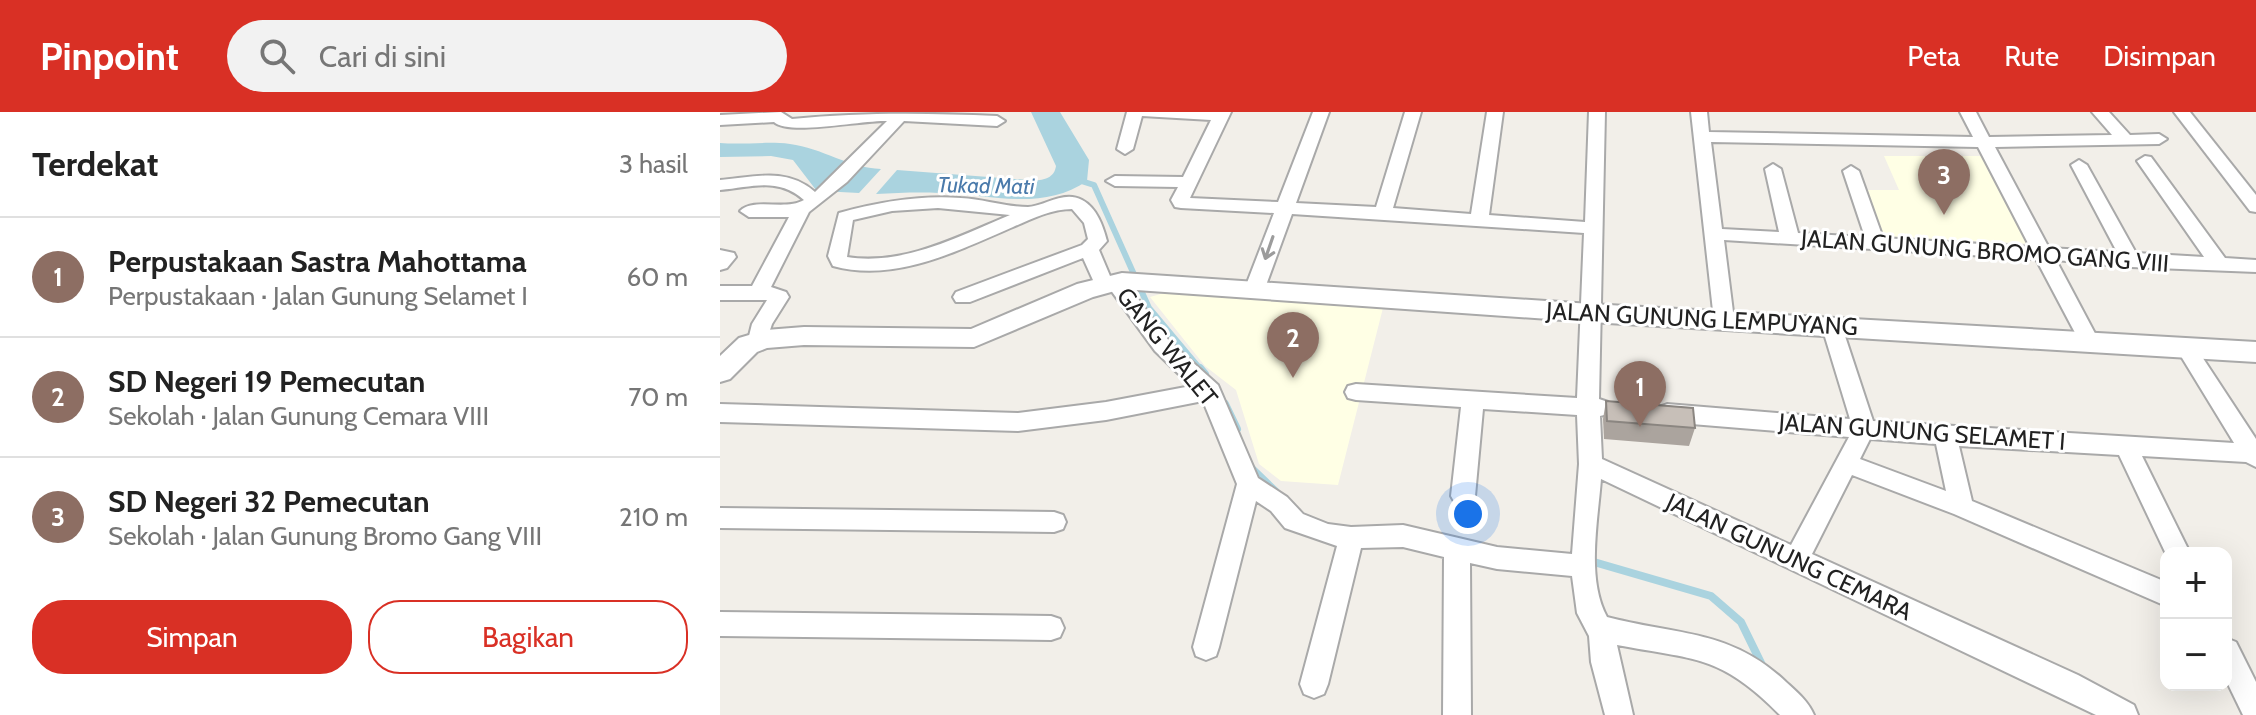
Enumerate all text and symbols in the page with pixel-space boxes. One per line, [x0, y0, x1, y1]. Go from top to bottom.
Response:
search box [227, 20, 787, 92]
text: Pinpoint [40, 33, 179, 80]
icon: search [255, 34, 299, 78]
text: Cari di sini [319, 38, 446, 75]
text: Peta [1907, 39, 1960, 73]
text: Rute [2004, 39, 2059, 73]
text: Disimpan [2103, 39, 2216, 73]
text: Terdekat [32, 143, 158, 185]
text: 3 hasil [619, 148, 688, 180]
pin: 3 [1918, 149, 1970, 215]
water label: Tukad Mati [937, 171, 1035, 200]
street label: JALAN GUNUNG BROMO GANG VIII [1799, 223, 2170, 278]
one-way arrow [1260, 235, 1275, 260]
text: Perpustakaan Sastra Mahottama [108, 243, 527, 280]
text: 1 [53, 261, 63, 293]
text: 60 m [626, 261, 688, 293]
text: Perpustakaan · Jalan Gunung Selamet I [108, 280, 528, 312]
street label: GANG WALET [1111, 282, 1224, 412]
street label: JALAN GUNUNG LEMPUYANG [1545, 296, 1859, 341]
pin: 2 [1267, 312, 1319, 378]
pin: 1 [1614, 361, 1666, 427]
text: SD Negeri 19 Pemecutan [108, 363, 425, 400]
text: 2 [51, 381, 65, 413]
text: 70 m [628, 381, 688, 413]
text: Sekolah · Jalan Gunung Cemara VIII [108, 400, 489, 432]
street label: JALAN GUNUNG SELAMET I [1777, 407, 2066, 456]
text: SD Negeri 32 Pemecutan [108, 483, 430, 520]
street label: JALAN GUNUNG CEMARA [1661, 486, 1917, 626]
your location [1448, 494, 1488, 534]
text: 3 [51, 501, 65, 533]
text: 210 m [619, 501, 688, 533]
text: Sekolah · Jalan Gunung Bromo Gang VIII [108, 520, 542, 552]
map controls [2160, 547, 2232, 691]
button: + [2160, 547, 2232, 619]
button: Simpan [32, 600, 352, 674]
button: Bagikan [368, 600, 688, 674]
button: − [2160, 619, 2232, 691]

